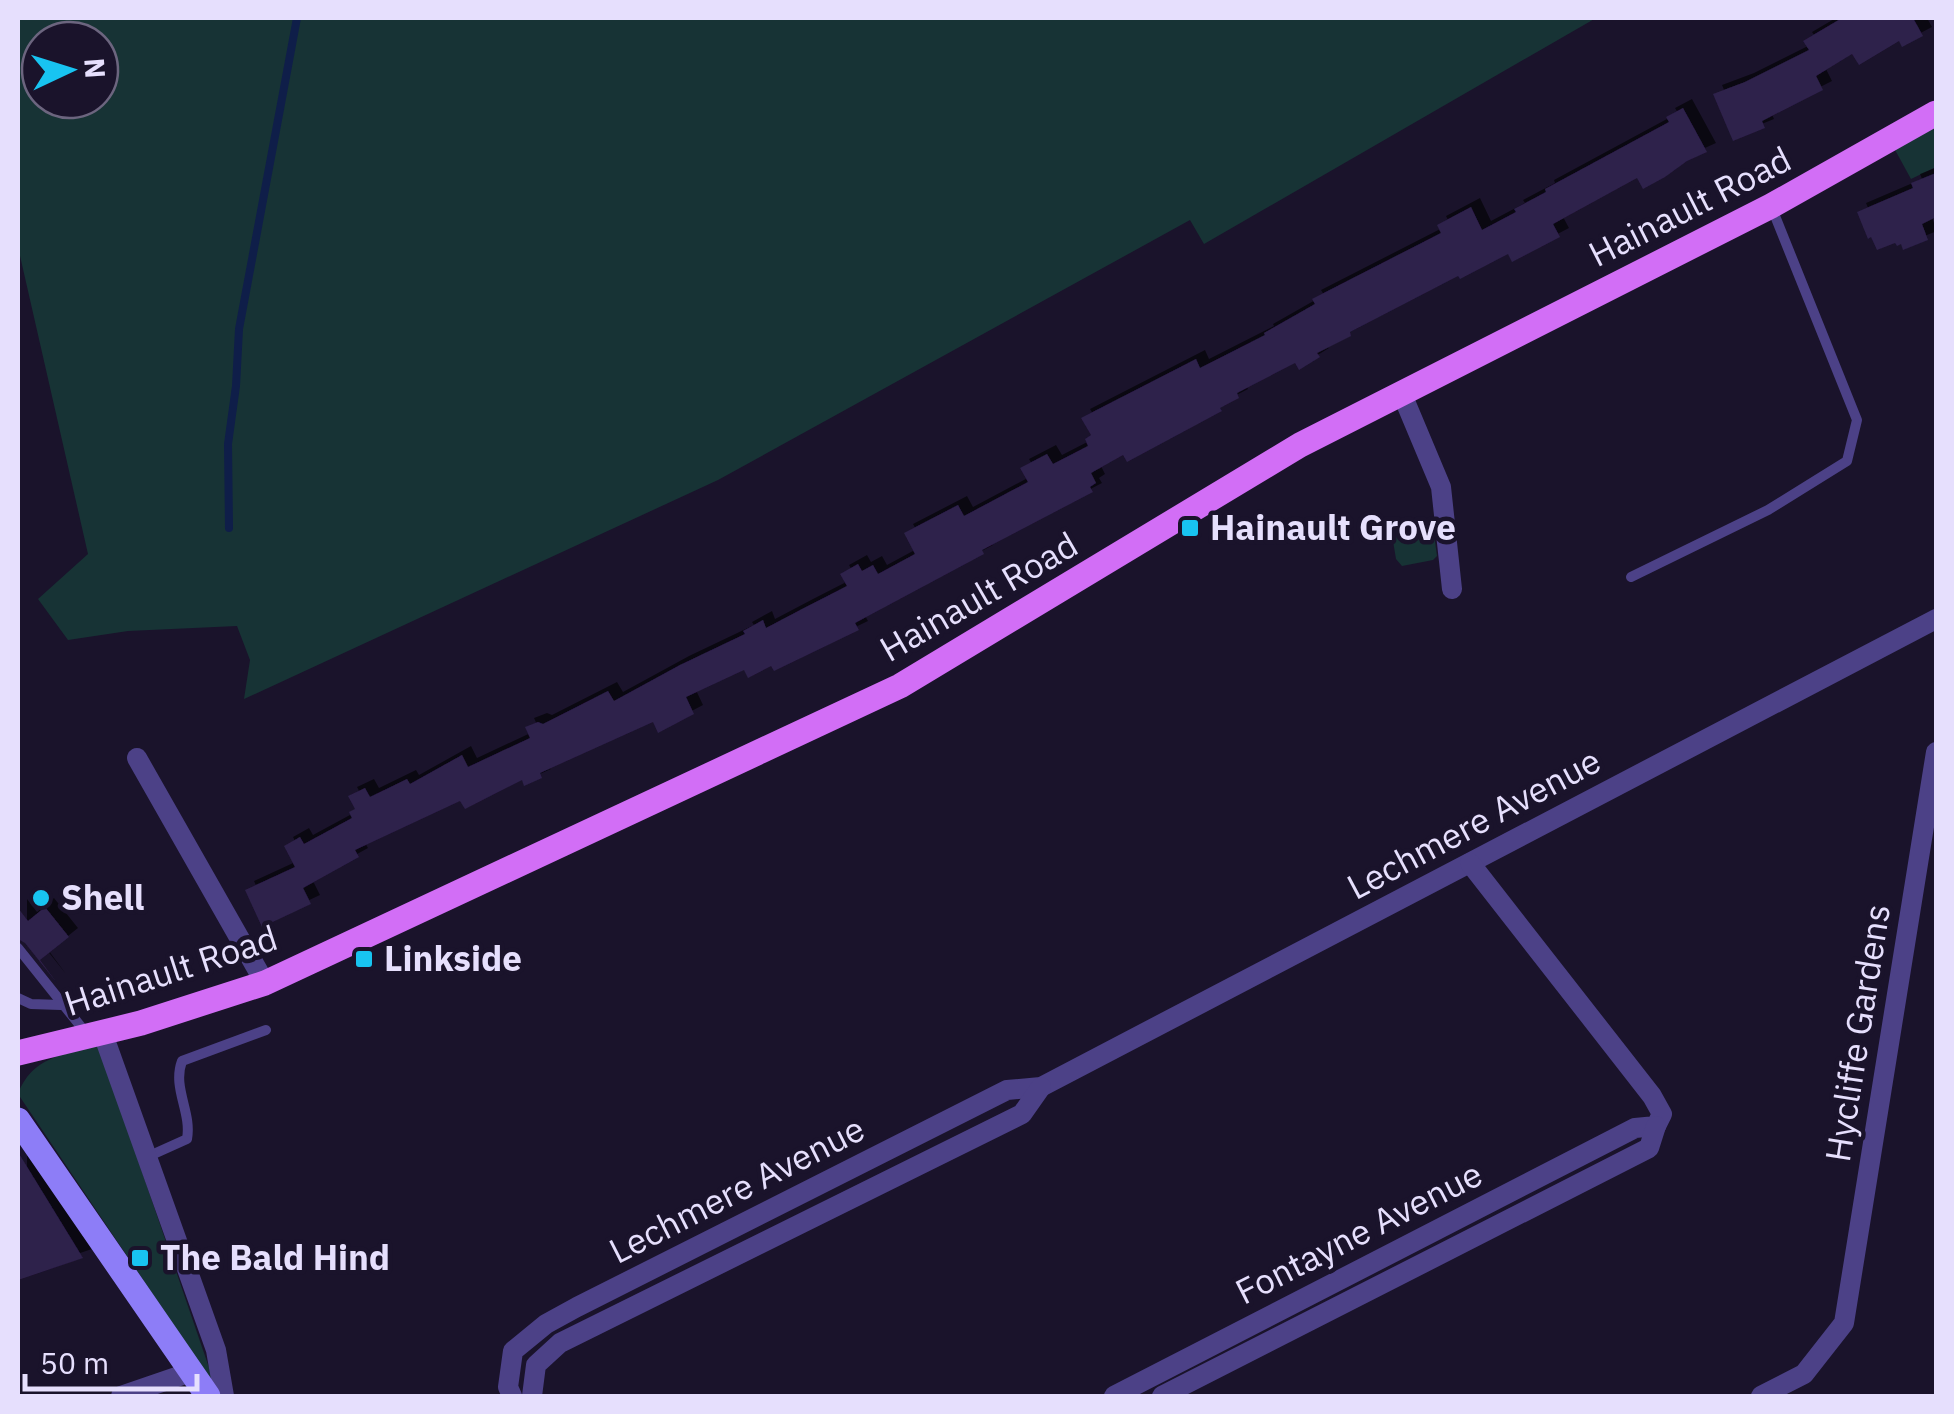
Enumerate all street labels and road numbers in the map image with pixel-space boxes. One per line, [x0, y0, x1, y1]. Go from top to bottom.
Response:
street label: Hainault Road [1581, 135, 1798, 277]
street label: Hainault Road [871, 521, 1086, 671]
street label: Lechmere Avenue [1339, 737, 1608, 909]
street label: Hycliffe Gardens [1814, 901, 1900, 1165]
street label: Hainault Road [58, 914, 283, 1026]
street label: Lechmere Avenue [601, 1105, 872, 1273]
street label: Fontayne Avenue [1228, 1150, 1490, 1314]

